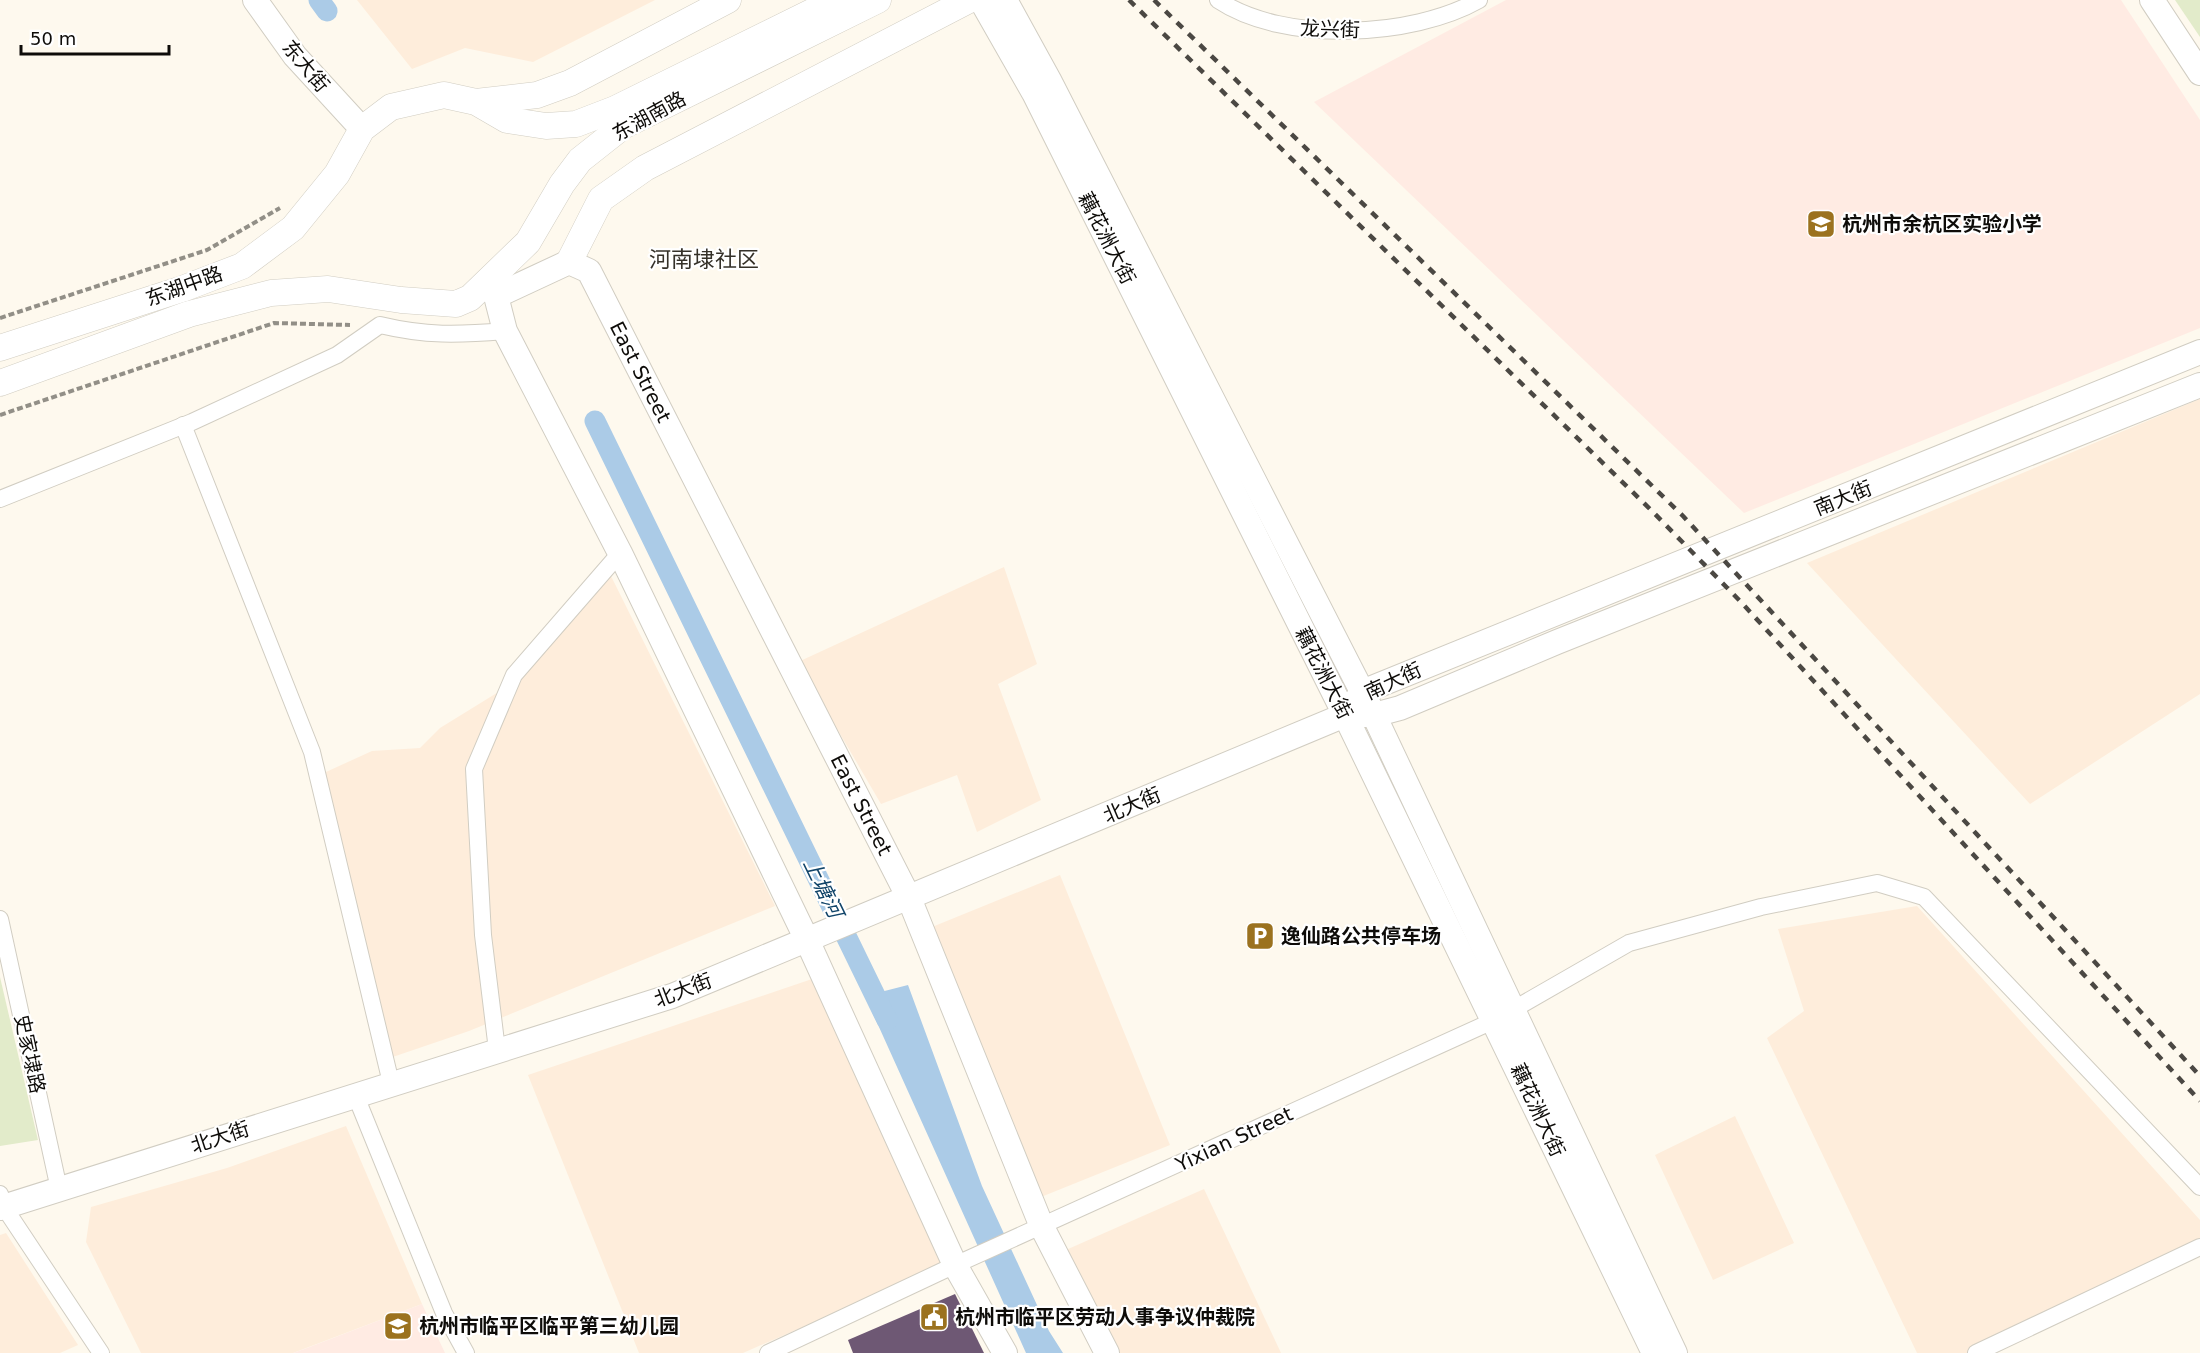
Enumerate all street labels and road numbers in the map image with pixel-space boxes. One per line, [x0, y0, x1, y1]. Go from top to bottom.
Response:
street label: 龙兴街 [1300, 16, 1360, 42]
street label: 东大街 [278, 35, 334, 97]
street label: 东湖南路 [608, 86, 690, 146]
street label: 藕花洲大街 [1074, 188, 1140, 288]
street label: 东湖中路 [142, 261, 226, 311]
street label: East Street [605, 317, 676, 427]
street label: 南大街 [1811, 476, 1875, 520]
street label: 藕花洲大街 [1291, 623, 1357, 723]
street label: 南大街 [1361, 657, 1425, 705]
street label: East Street [826, 750, 897, 859]
street label: 北大街 [1100, 782, 1164, 828]
street label: 北大街 [651, 968, 715, 1012]
street label: 史家埭路 [10, 1012, 50, 1096]
street label: 藕花洲大街 [1506, 1060, 1570, 1160]
street label: Yixian Street [1171, 1101, 1297, 1177]
street label: 北大街 [188, 1116, 252, 1158]

